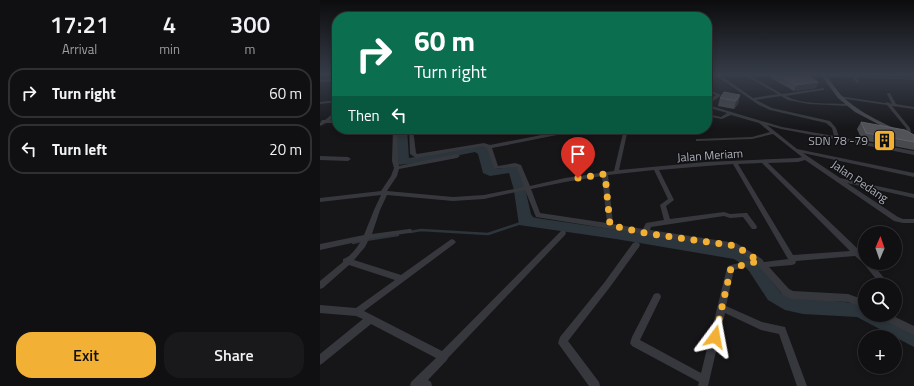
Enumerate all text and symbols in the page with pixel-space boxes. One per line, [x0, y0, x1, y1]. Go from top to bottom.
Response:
text: 17:21 [50, 6, 109, 42]
text: 4 [163, 6, 176, 42]
text: 300 [230, 6, 270, 42]
text: 60 m [414, 19, 475, 62]
icon: right [348, 28, 400, 80]
text: Arrival [62, 39, 97, 59]
text: min [159, 39, 180, 59]
text: m [245, 39, 255, 59]
text: Turn right [414, 58, 487, 85]
icon: right [18, 82, 40, 104]
text: Turn right [52, 82, 116, 105]
text: 60 m [269, 82, 302, 105]
text: Then [348, 104, 380, 127]
icon: left [388, 104, 410, 126]
building icon: SDN 78 -79 [871, 127, 897, 153]
place label: SDN 78 -79 [808, 131, 868, 150]
pin [561, 137, 595, 178]
icon: left [18, 138, 40, 160]
text: Turn left [52, 138, 107, 161]
text: 20 m [269, 138, 302, 161]
icon: arrive [567, 143, 589, 165]
street label: Jalan Meriam [676, 143, 744, 167]
street label: Jalan Pedang [828, 155, 892, 207]
north arrow [858, 226, 902, 270]
map controls [858, 226, 902, 374]
button: search [858, 278, 902, 322]
position arrow [694, 316, 736, 358]
button: + [858, 330, 902, 374]
button: Exit [16, 332, 156, 378]
button: Share [164, 332, 304, 378]

